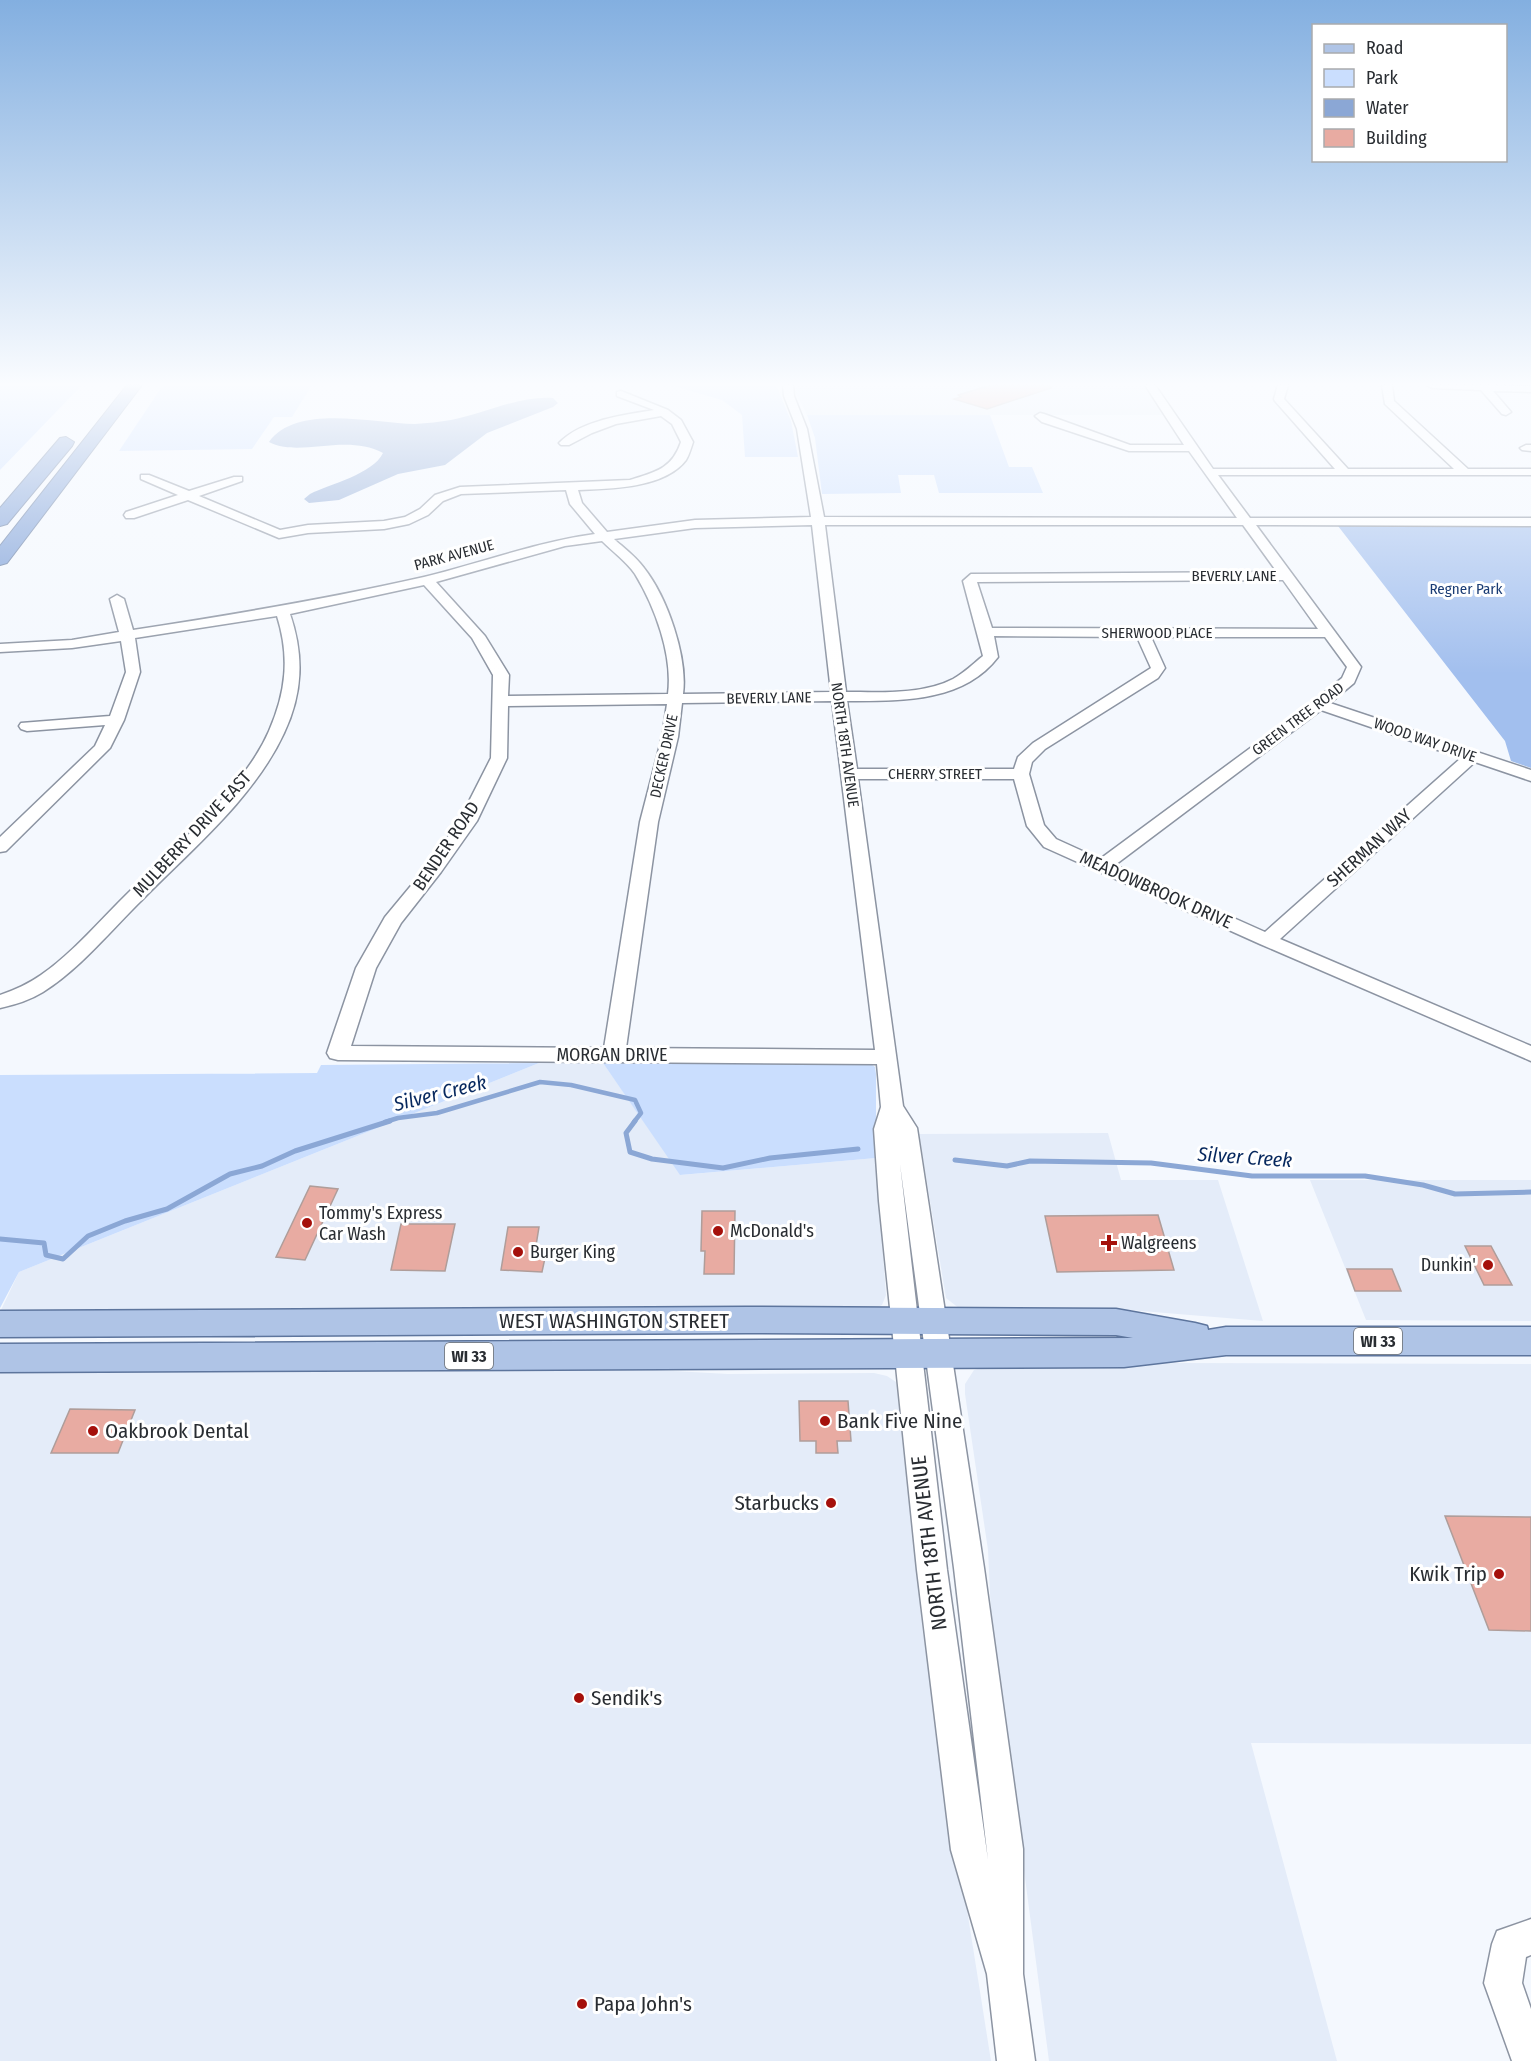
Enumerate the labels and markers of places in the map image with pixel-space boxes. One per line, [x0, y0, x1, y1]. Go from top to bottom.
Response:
place label: Tommy's Express Car Wash [319, 1202, 443, 1245]
marker: Tommy's Express Car Wash [300, 1216, 314, 1230]
place label: McDonald's [730, 1220, 814, 1242]
marker: McDonald's [711, 1224, 725, 1238]
place label: Walgreens [1121, 1232, 1197, 1254]
marker: Walgreens [1102, 1236, 1116, 1250]
place label: Burger King [530, 1241, 615, 1263]
marker: Burger King [511, 1245, 525, 1259]
place label: Dunkin' [1421, 1254, 1476, 1276]
marker: Dunkin' [1481, 1258, 1495, 1272]
place label: Bank Five Nine [837, 1408, 962, 1434]
marker: Bank Five Nine [818, 1414, 832, 1428]
place label: Oakbrook Dental [105, 1418, 249, 1444]
marker: Oakbrook Dental [86, 1424, 100, 1438]
place label: Starbucks [734, 1490, 819, 1516]
marker: Starbucks [824, 1496, 838, 1510]
place label: Kwik Trip [1409, 1561, 1487, 1587]
marker: Kwik Trip [1492, 1567, 1506, 1581]
place label: Sendik's [591, 1685, 662, 1711]
marker: Sendik's [572, 1691, 586, 1705]
place label: Papa John's [594, 1991, 692, 2017]
marker: Papa John's [575, 1997, 589, 2011]

